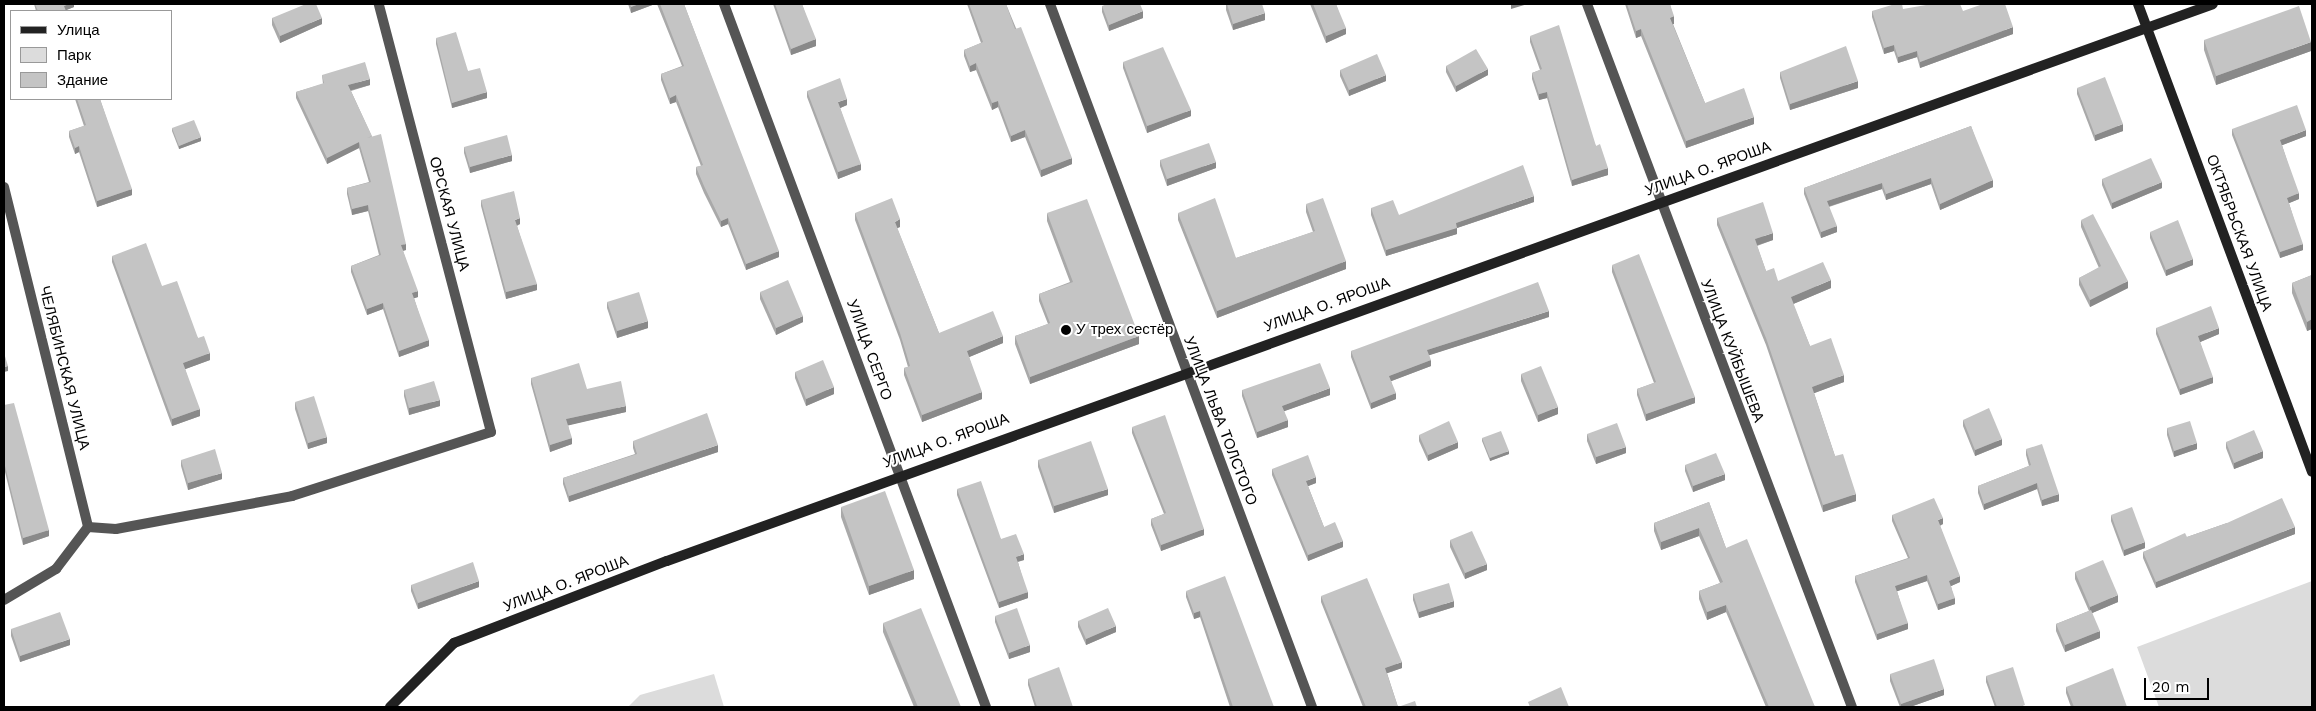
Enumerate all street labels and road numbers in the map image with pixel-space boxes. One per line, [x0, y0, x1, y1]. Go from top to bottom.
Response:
street label: УЛИЦА О. ЯРОША [1643, 138, 1773, 200]
street label: ОКТЯБРЬСКАЯ УЛИЦА [2202, 152, 2276, 314]
street label: ОРСКАЯ УЛИЦА [425, 155, 473, 273]
street label: УЛИЦА О. ЯРОША [1262, 274, 1392, 336]
street label: УЛИЦА КУЙБЫШЕВА [1696, 277, 1768, 425]
street label: ЧЕЛЯБИНСКАЯ УЛИЦА [35, 284, 93, 452]
street label: УЛИЦА СЕРГО [842, 297, 896, 403]
street label: УЛИЦА ЛЬВА ТОЛСТОГО [1179, 334, 1261, 508]
street label: УЛИЦА О. ЯРОША [881, 410, 1011, 472]
street label: УЛИЦА О. ЯРОША [501, 552, 631, 616]

